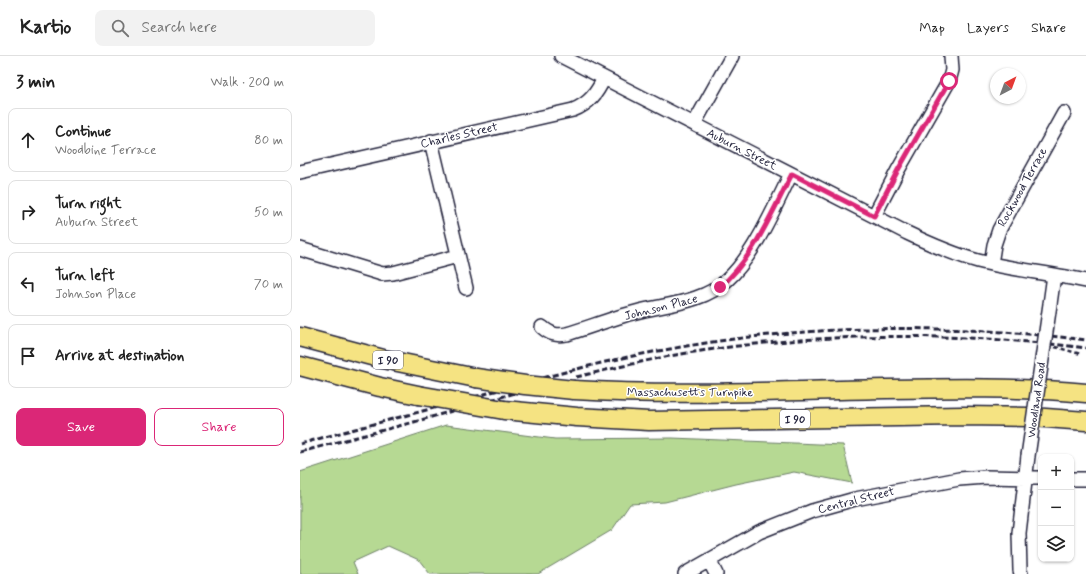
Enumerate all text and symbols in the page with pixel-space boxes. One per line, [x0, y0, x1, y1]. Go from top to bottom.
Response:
search box [95, 10, 375, 46]
text: Kartio [20, 15, 71, 40]
icon: search [109, 17, 131, 39]
text: Search here [141, 18, 217, 38]
text: Map [919, 19, 945, 37]
text: Layers [967, 19, 1009, 37]
text: Share [1031, 19, 1066, 37]
north arrow [990, 68, 1026, 104]
text: 3 min [16, 71, 55, 93]
route start [940, 72, 958, 90]
text: Walk · 200 m [210, 74, 284, 91]
street label: Charles Street [419, 119, 500, 153]
text: Continue [55, 122, 111, 142]
street label: Auburn Street [704, 125, 779, 174]
icon: ahead [17, 129, 39, 151]
text: 80 m [254, 132, 283, 149]
text: Woodbine Terrace [55, 142, 156, 159]
street label: Rockwood Terrace [994, 145, 1051, 230]
text: Turn right [55, 194, 122, 214]
icon: right [17, 201, 39, 223]
text: 50 m [254, 204, 283, 221]
text: Auburn Street [55, 214, 138, 231]
text: Turn left [55, 266, 115, 286]
icon: left [17, 273, 39, 295]
text: 70 m [254, 276, 283, 293]
route end [711, 278, 729, 296]
text: Johnson Place [55, 286, 136, 303]
street label: Johnson Place [623, 291, 700, 325]
icon: arrive [17, 345, 39, 367]
text: Arrive at destination [55, 346, 184, 366]
road number: I 90 [373, 351, 403, 369]
street label: Woodland Road [1024, 361, 1050, 439]
street label: Massachusetts Turnpike [627, 385, 753, 401]
button: Save [16, 408, 146, 446]
button: Share [154, 408, 284, 446]
road number: I 90 [780, 410, 810, 428]
map controls [1038, 454, 1074, 562]
button: + [1038, 454, 1074, 490]
street label: Central Street [816, 484, 897, 518]
button: − [1038, 490, 1074, 526]
button: layers [1038, 526, 1074, 562]

